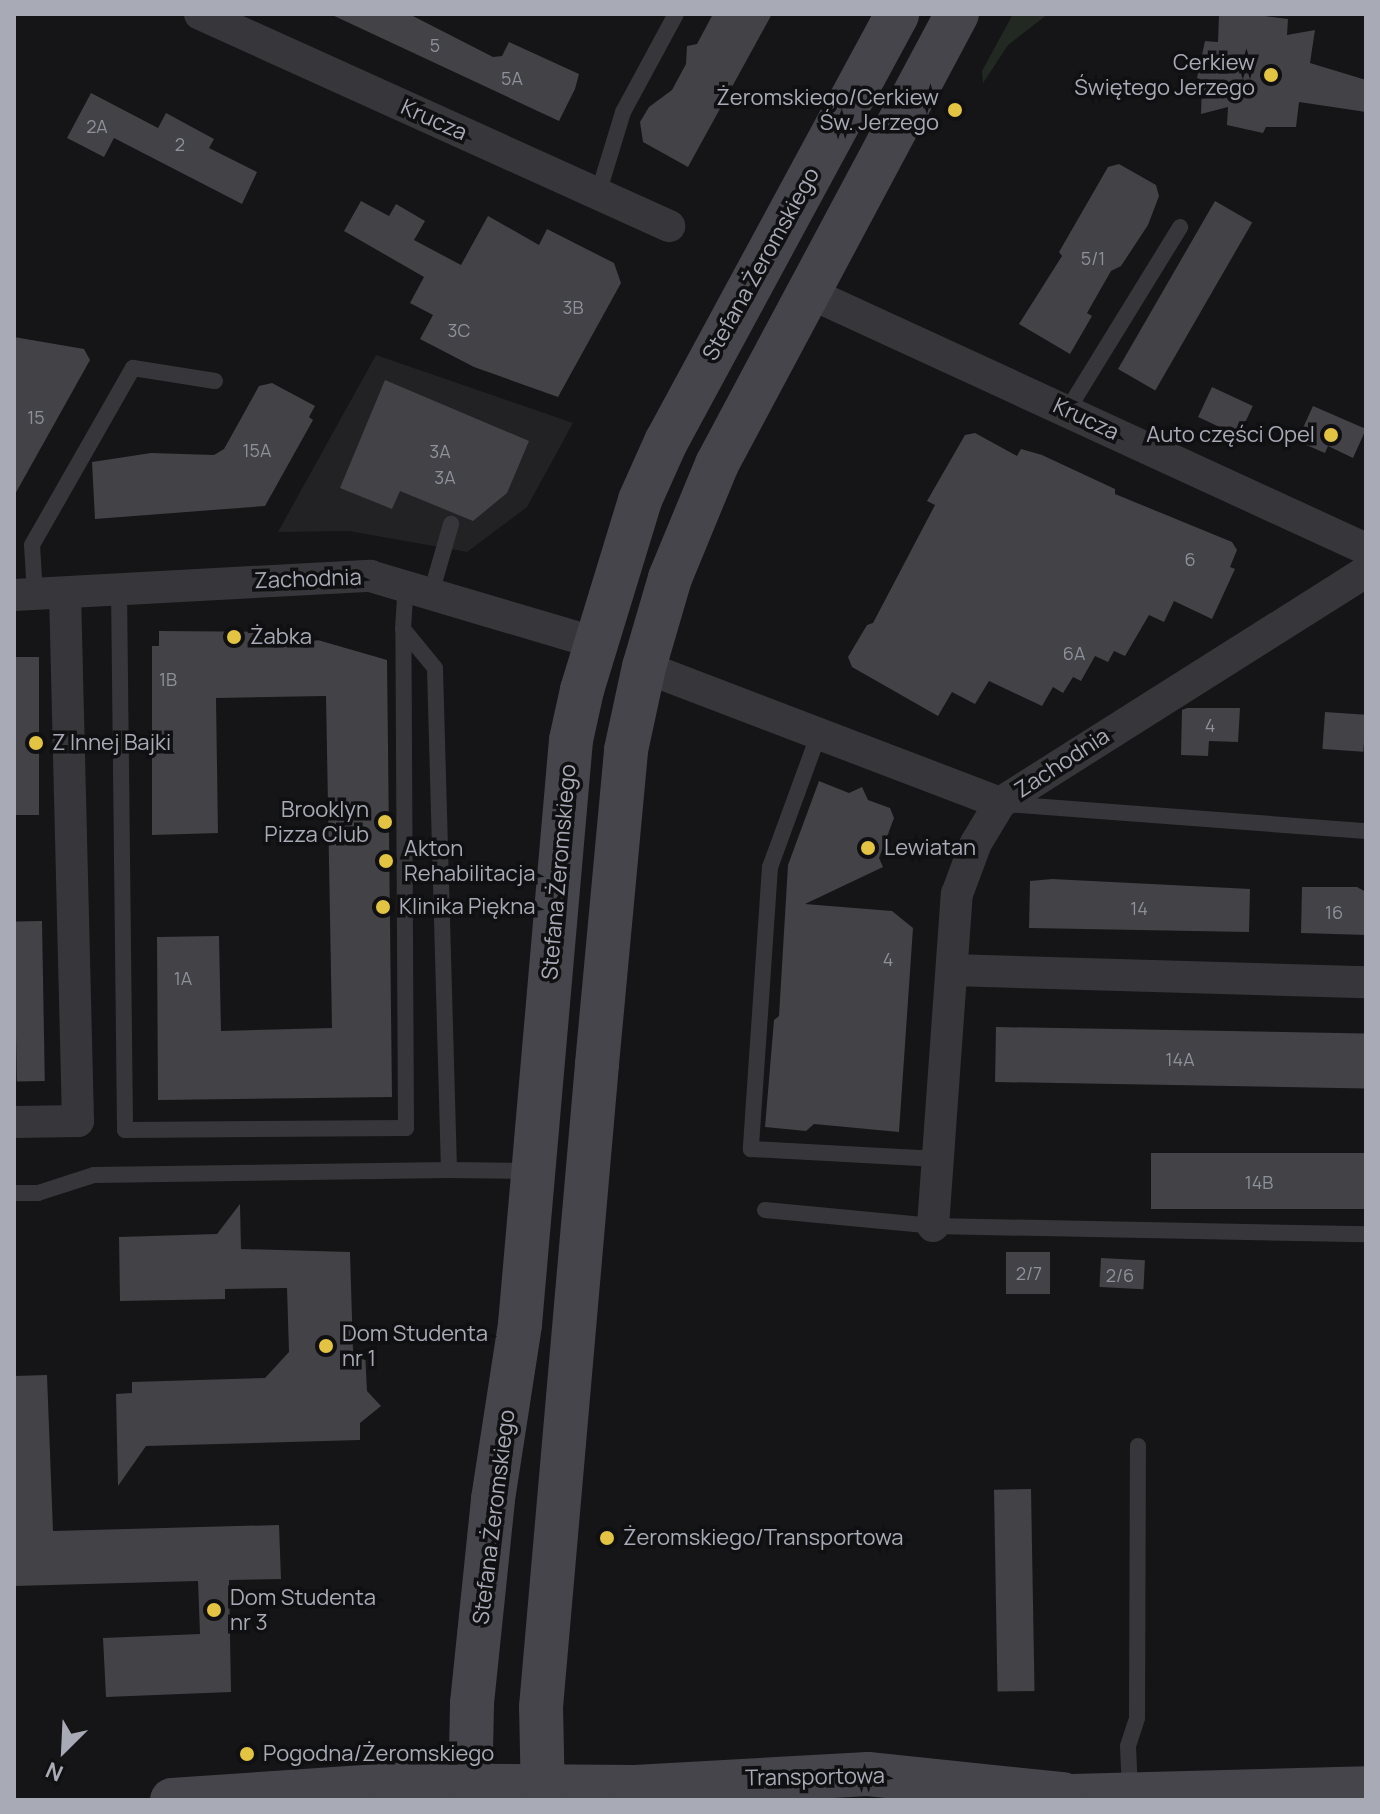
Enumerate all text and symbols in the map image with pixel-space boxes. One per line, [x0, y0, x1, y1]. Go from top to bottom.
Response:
house number: 5 [430, 34, 440, 56]
place label: Cerkiew Świętego Jerzego [1074, 49, 1255, 100]
marker: Cerkiew Świętego Jerzego [1262, 66, 1280, 84]
house number: 5A [501, 67, 523, 89]
place label: Żeromskiego/Cerkiew Św. Jerzego [716, 84, 939, 136]
street label: Krucza [397, 94, 471, 146]
marker: Żeromskiego/Cerkiew Św. Jerzego [946, 101, 964, 119]
house number: 2A [86, 115, 108, 137]
house number: 2 [175, 133, 185, 155]
street label: Stefana Żeromskiego [697, 163, 825, 365]
house number: 5/1 [1081, 247, 1105, 269]
house number: 3B [563, 296, 583, 318]
house number: 3C [448, 319, 470, 341]
street label: Krucza [1049, 392, 1123, 446]
house number: 15 [27, 406, 45, 428]
place label: Auto części Opel [1146, 422, 1315, 448]
marker: Auto części Opel [1322, 426, 1340, 444]
house number: 15A [243, 439, 271, 461]
house number: 3A [429, 440, 451, 462]
house number: 3А [434, 466, 456, 488]
house number: 6 [1184, 548, 1196, 570]
street label: Zachodnia [254, 564, 362, 594]
place label: Żabka [250, 624, 312, 650]
marker: Żabka [225, 628, 243, 646]
house number: 6A [1063, 642, 1085, 664]
house number: 1B [159, 668, 177, 690]
house number: 4 [1205, 714, 1215, 736]
street label: Zachodnia [1010, 723, 1114, 803]
place label: Z Innej Bajki [52, 730, 171, 756]
marker: Z Innej Bajki [27, 734, 45, 752]
street label: Stefana Żeromskiego [536, 763, 582, 981]
place label: Brooklyn Pizza Club [264, 796, 369, 848]
marker: Brooklyn Pizza Club [376, 813, 394, 831]
place label: Akton Rehabilitacja [404, 835, 535, 886]
place label: Lewiatan [884, 835, 976, 861]
marker: Lewiatan [859, 839, 877, 857]
marker: Akton Rehabilitacja [375, 850, 397, 872]
place label: Klinika Piękna [399, 894, 536, 920]
house number: 14 [1130, 897, 1148, 919]
marker: Klinika Piękna [374, 898, 392, 916]
house number: 16 [1325, 901, 1343, 923]
house number: 4 [883, 948, 893, 970]
house number: 1A [174, 967, 192, 989]
house number: 14A [1165, 1048, 1195, 1070]
house number: 14B [1245, 1171, 1273, 1193]
house number: 2/7 [1016, 1262, 1042, 1284]
house number: 2/6 [1106, 1264, 1134, 1286]
place label: Dom Studenta nr 1 [342, 1320, 488, 1372]
marker: Dom Studenta nr 1 [317, 1337, 335, 1355]
street label: Stefana Żeromskiego [468, 1408, 520, 1626]
place label: Żeromskiego/Transportowa [623, 1525, 903, 1551]
marker: Żeromskiego/Transportowa [598, 1529, 616, 1547]
place label: Dom Studenta nr 3 [230, 1584, 376, 1636]
marker: Dom Studenta nr 3 [205, 1601, 223, 1619]
north arrow [24, 1710, 104, 1790]
place label: Pogodna/Żeromskiego [263, 1741, 494, 1767]
marker: Pogodna/Żeromskiego [238, 1745, 256, 1763]
text: N [41, 1755, 68, 1789]
street label: Transportowa [745, 1763, 885, 1791]

